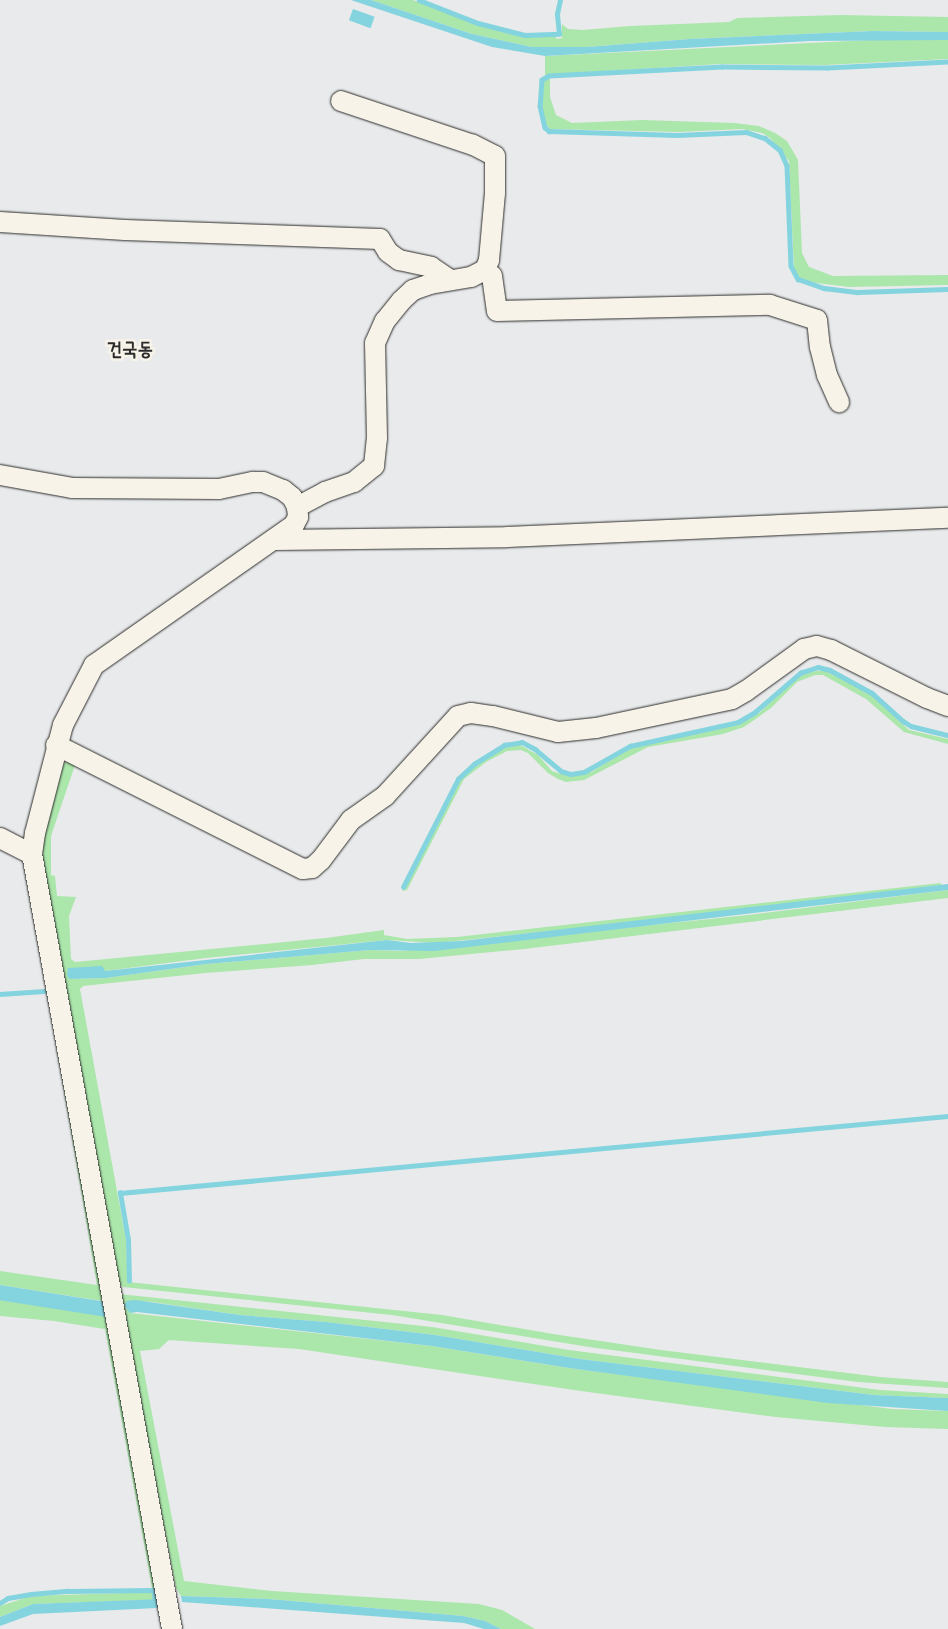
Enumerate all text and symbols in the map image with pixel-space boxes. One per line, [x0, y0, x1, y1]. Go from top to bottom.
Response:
district label: 건국동 [107, 338, 153, 360]

